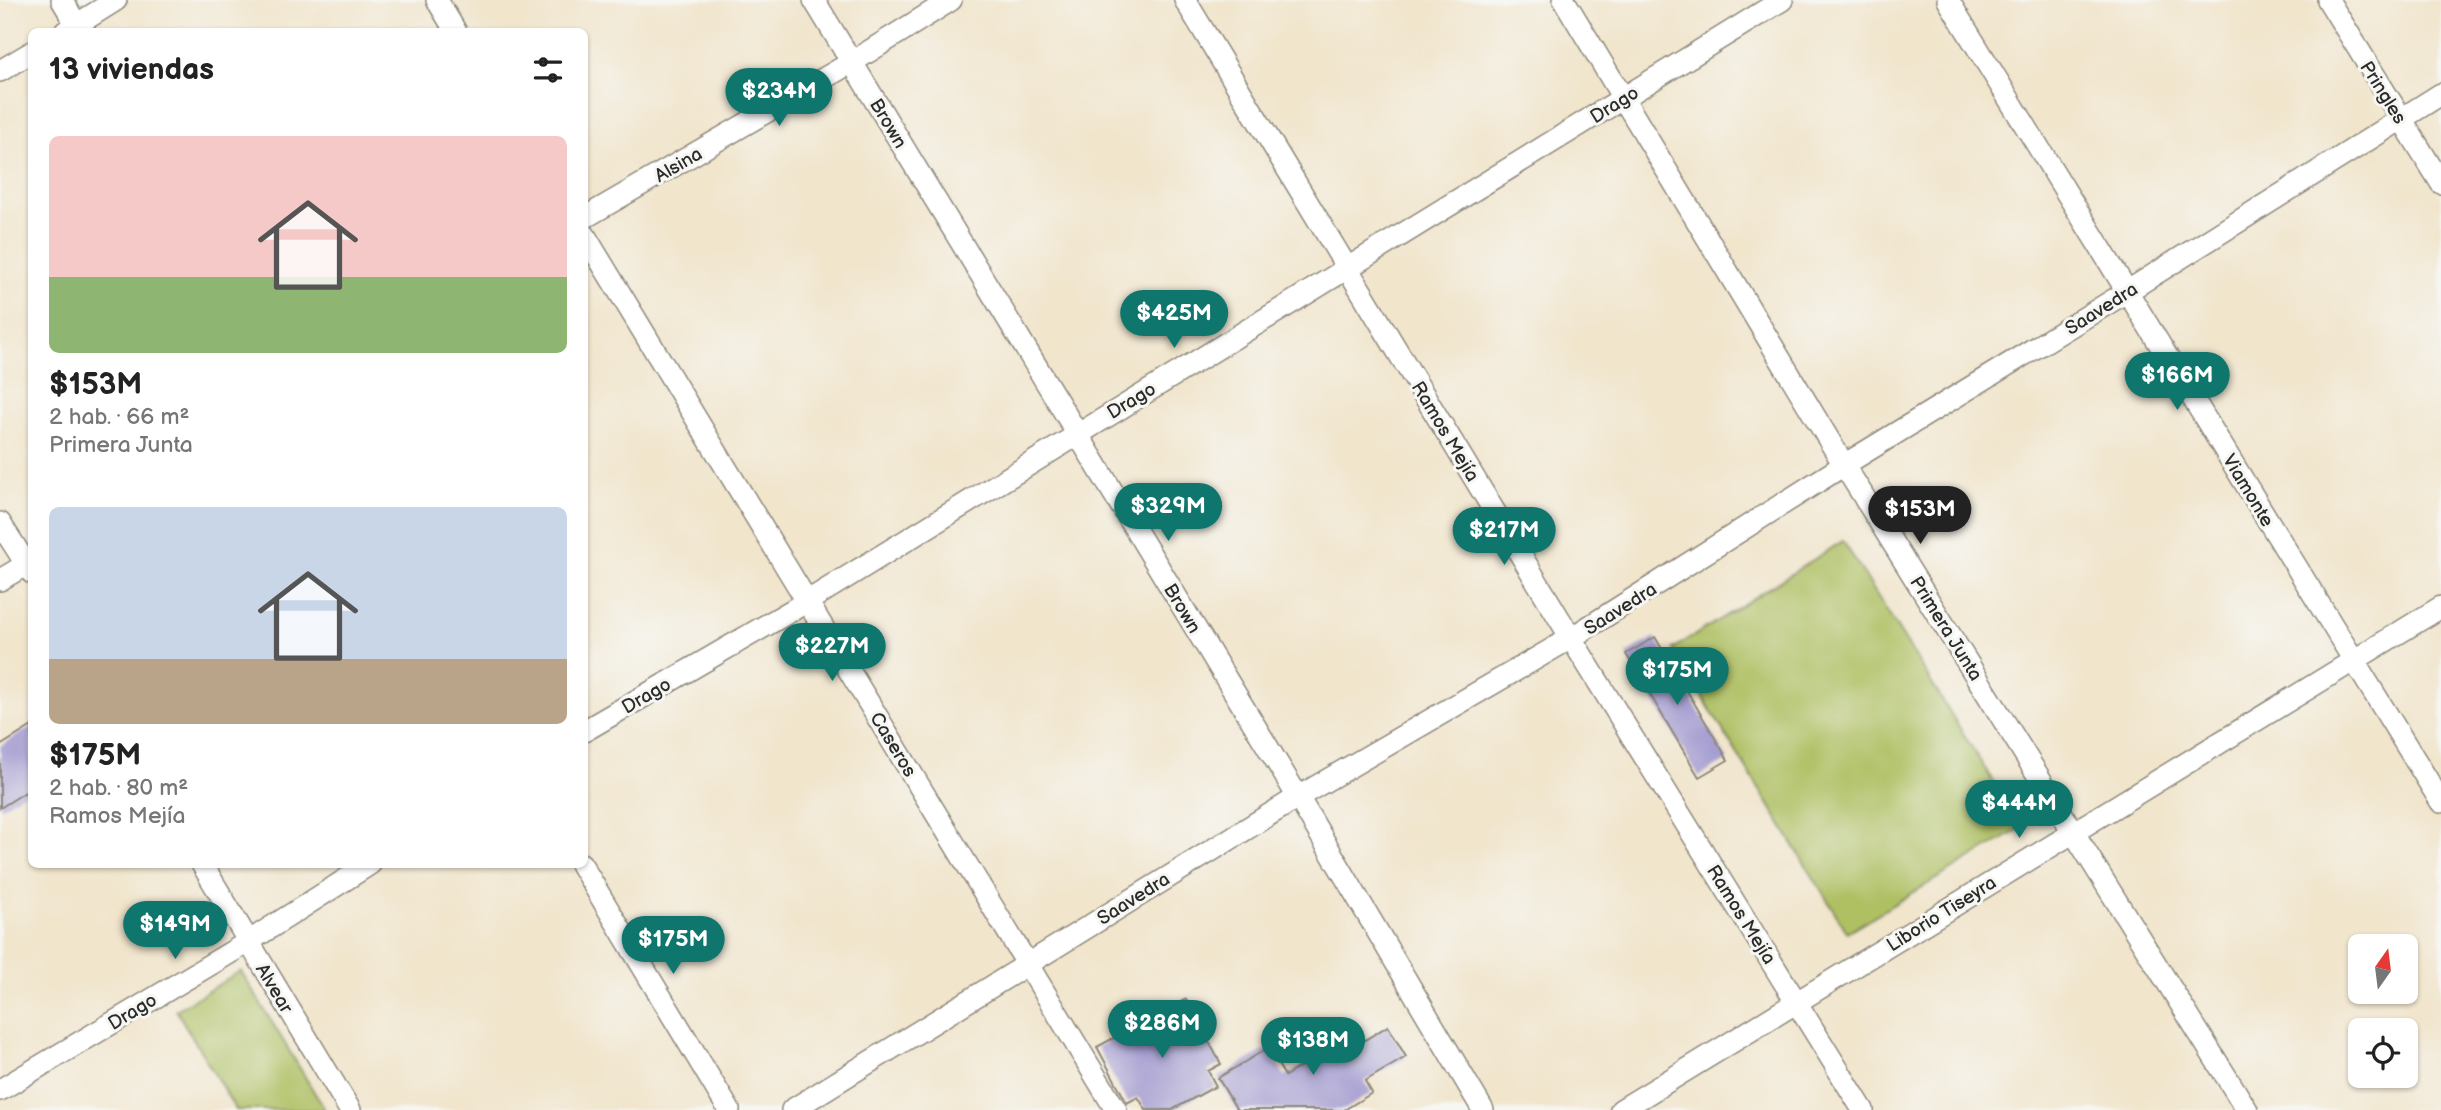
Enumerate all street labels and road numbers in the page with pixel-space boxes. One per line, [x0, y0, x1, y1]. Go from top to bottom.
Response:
street label: Pringles [2355, 57, 2411, 128]
street label: Drago [1586, 82, 1643, 129]
street label: Brown [864, 95, 911, 153]
street label: Alsina [651, 143, 707, 188]
street label: Saavedra [2061, 278, 2142, 341]
street label: Drago [1103, 378, 1160, 425]
street label: Ramos Mejía [1406, 378, 1484, 486]
street label: Viamonte [2217, 450, 2278, 531]
street label: Primera Junta [1904, 572, 1987, 685]
street label: Saavedra [1580, 578, 1661, 641]
street label: Brown [1158, 580, 1205, 638]
street label: Drago [618, 673, 675, 719]
street label: Caseros [864, 708, 921, 781]
street label: Ramos Mejía [1701, 861, 1780, 969]
street label: Saavedra [1093, 868, 1174, 931]
street label: Liborio Tiseyra [1883, 871, 2001, 957]
street label: Alvear [250, 960, 298, 1019]
street label: Drago [104, 989, 161, 1036]

